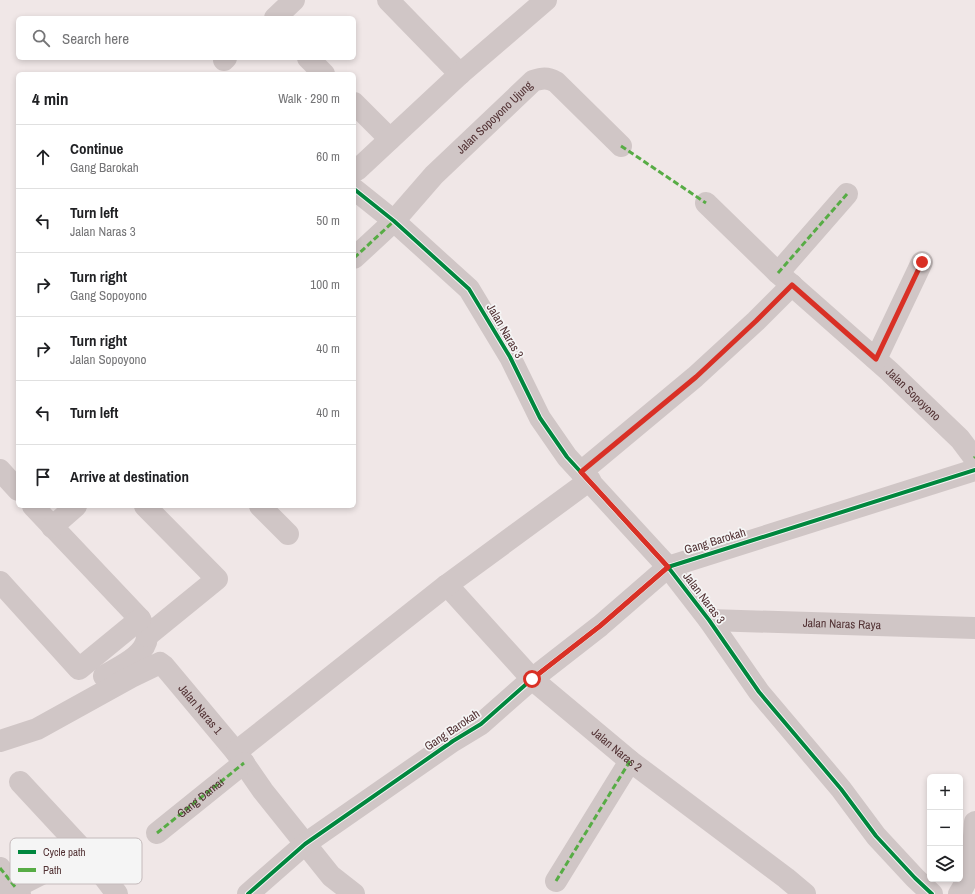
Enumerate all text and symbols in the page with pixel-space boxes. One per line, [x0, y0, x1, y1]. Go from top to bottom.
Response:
search box [16, 16, 356, 60]
icon: search [30, 27, 52, 49]
text: Search here [62, 28, 129, 49]
street label: Jalan Sopoyono Ujung [453, 77, 536, 157]
text: 4 min [32, 87, 68, 110]
text: Walk · 290 m [278, 90, 340, 107]
text: Continue [70, 138, 123, 159]
icon: ahead [32, 146, 54, 168]
text: 60 m [316, 148, 340, 165]
text: Gang Barokah [70, 159, 139, 176]
text: Turn left [70, 202, 118, 223]
icon: left [32, 210, 54, 232]
text: 50 m [316, 212, 340, 229]
text: Jalan Naras 3 [70, 223, 136, 240]
route end [913, 253, 931, 271]
text: Turn right [70, 266, 127, 287]
icon: right [32, 274, 54, 296]
text: 100 m [310, 276, 340, 293]
text: Gang Sopoyono [70, 287, 147, 304]
street label: Jalan Naras 3 [483, 301, 527, 361]
text: Turn right [70, 330, 127, 351]
icon: right [32, 338, 54, 360]
text: 40 m [316, 340, 340, 357]
text: Jalan Sopoyono [70, 351, 146, 368]
street label: Jalan Sopoyono [882, 364, 944, 424]
icon: left [32, 402, 54, 424]
text: Turn left [70, 402, 118, 423]
text: 40 m [316, 404, 340, 421]
icon: arrive [32, 466, 54, 488]
text: Arrive at destination [70, 466, 189, 487]
street label: Gang Barokah [682, 524, 748, 558]
street label: Jalan Naras 3 [679, 569, 729, 627]
street label: Jalan Naras Raya [803, 615, 882, 633]
route start [523, 670, 541, 688]
street label: Jalan Naras 1 [175, 681, 226, 738]
street label: Gang Barokah [421, 706, 483, 754]
street label: Jalan Naras 2 [588, 724, 645, 775]
street label: Gang Damai [174, 774, 227, 822]
map controls [927, 774, 963, 882]
button: + [927, 774, 963, 810]
button: − [927, 810, 963, 846]
legend [10, 838, 142, 884]
text: Cycle path [43, 845, 86, 859]
button: layers [927, 846, 963, 882]
text: Path [43, 863, 62, 877]

